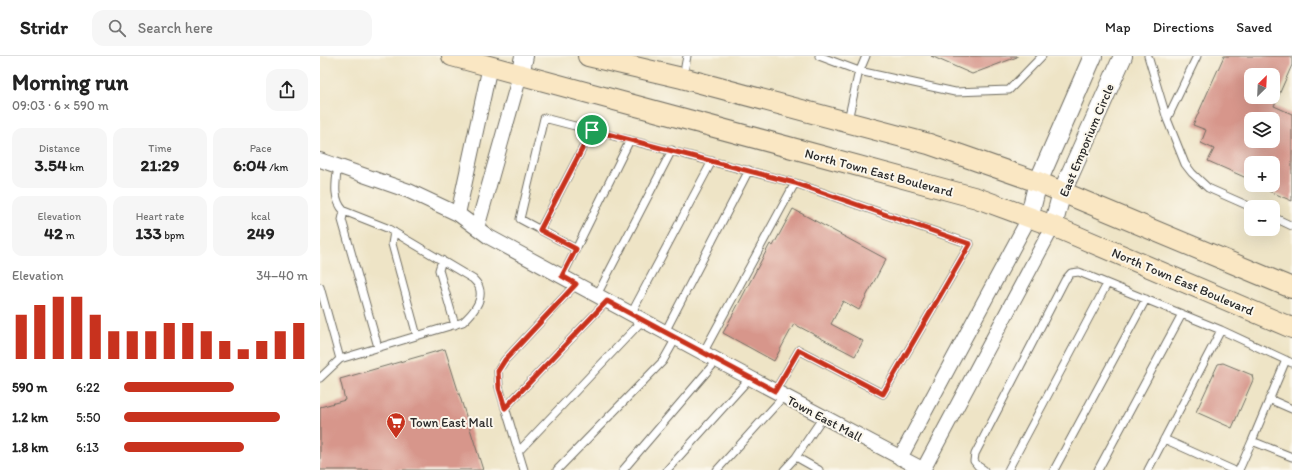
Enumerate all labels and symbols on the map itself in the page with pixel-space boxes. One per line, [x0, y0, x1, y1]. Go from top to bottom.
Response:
north arrow [1244, 68, 1280, 104]
street label: East Emporium Circle [1056, 81, 1117, 199]
pin [575, 113, 609, 147]
street label: North Town East Boulevard [803, 146, 954, 199]
street label: North Town East Boulevard [1110, 245, 1256, 318]
street label: Town East Mall [785, 392, 865, 445]
supermarket icon: Town East Mall [385, 411, 407, 439]
place label: Town East Mall [410, 415, 493, 430]

